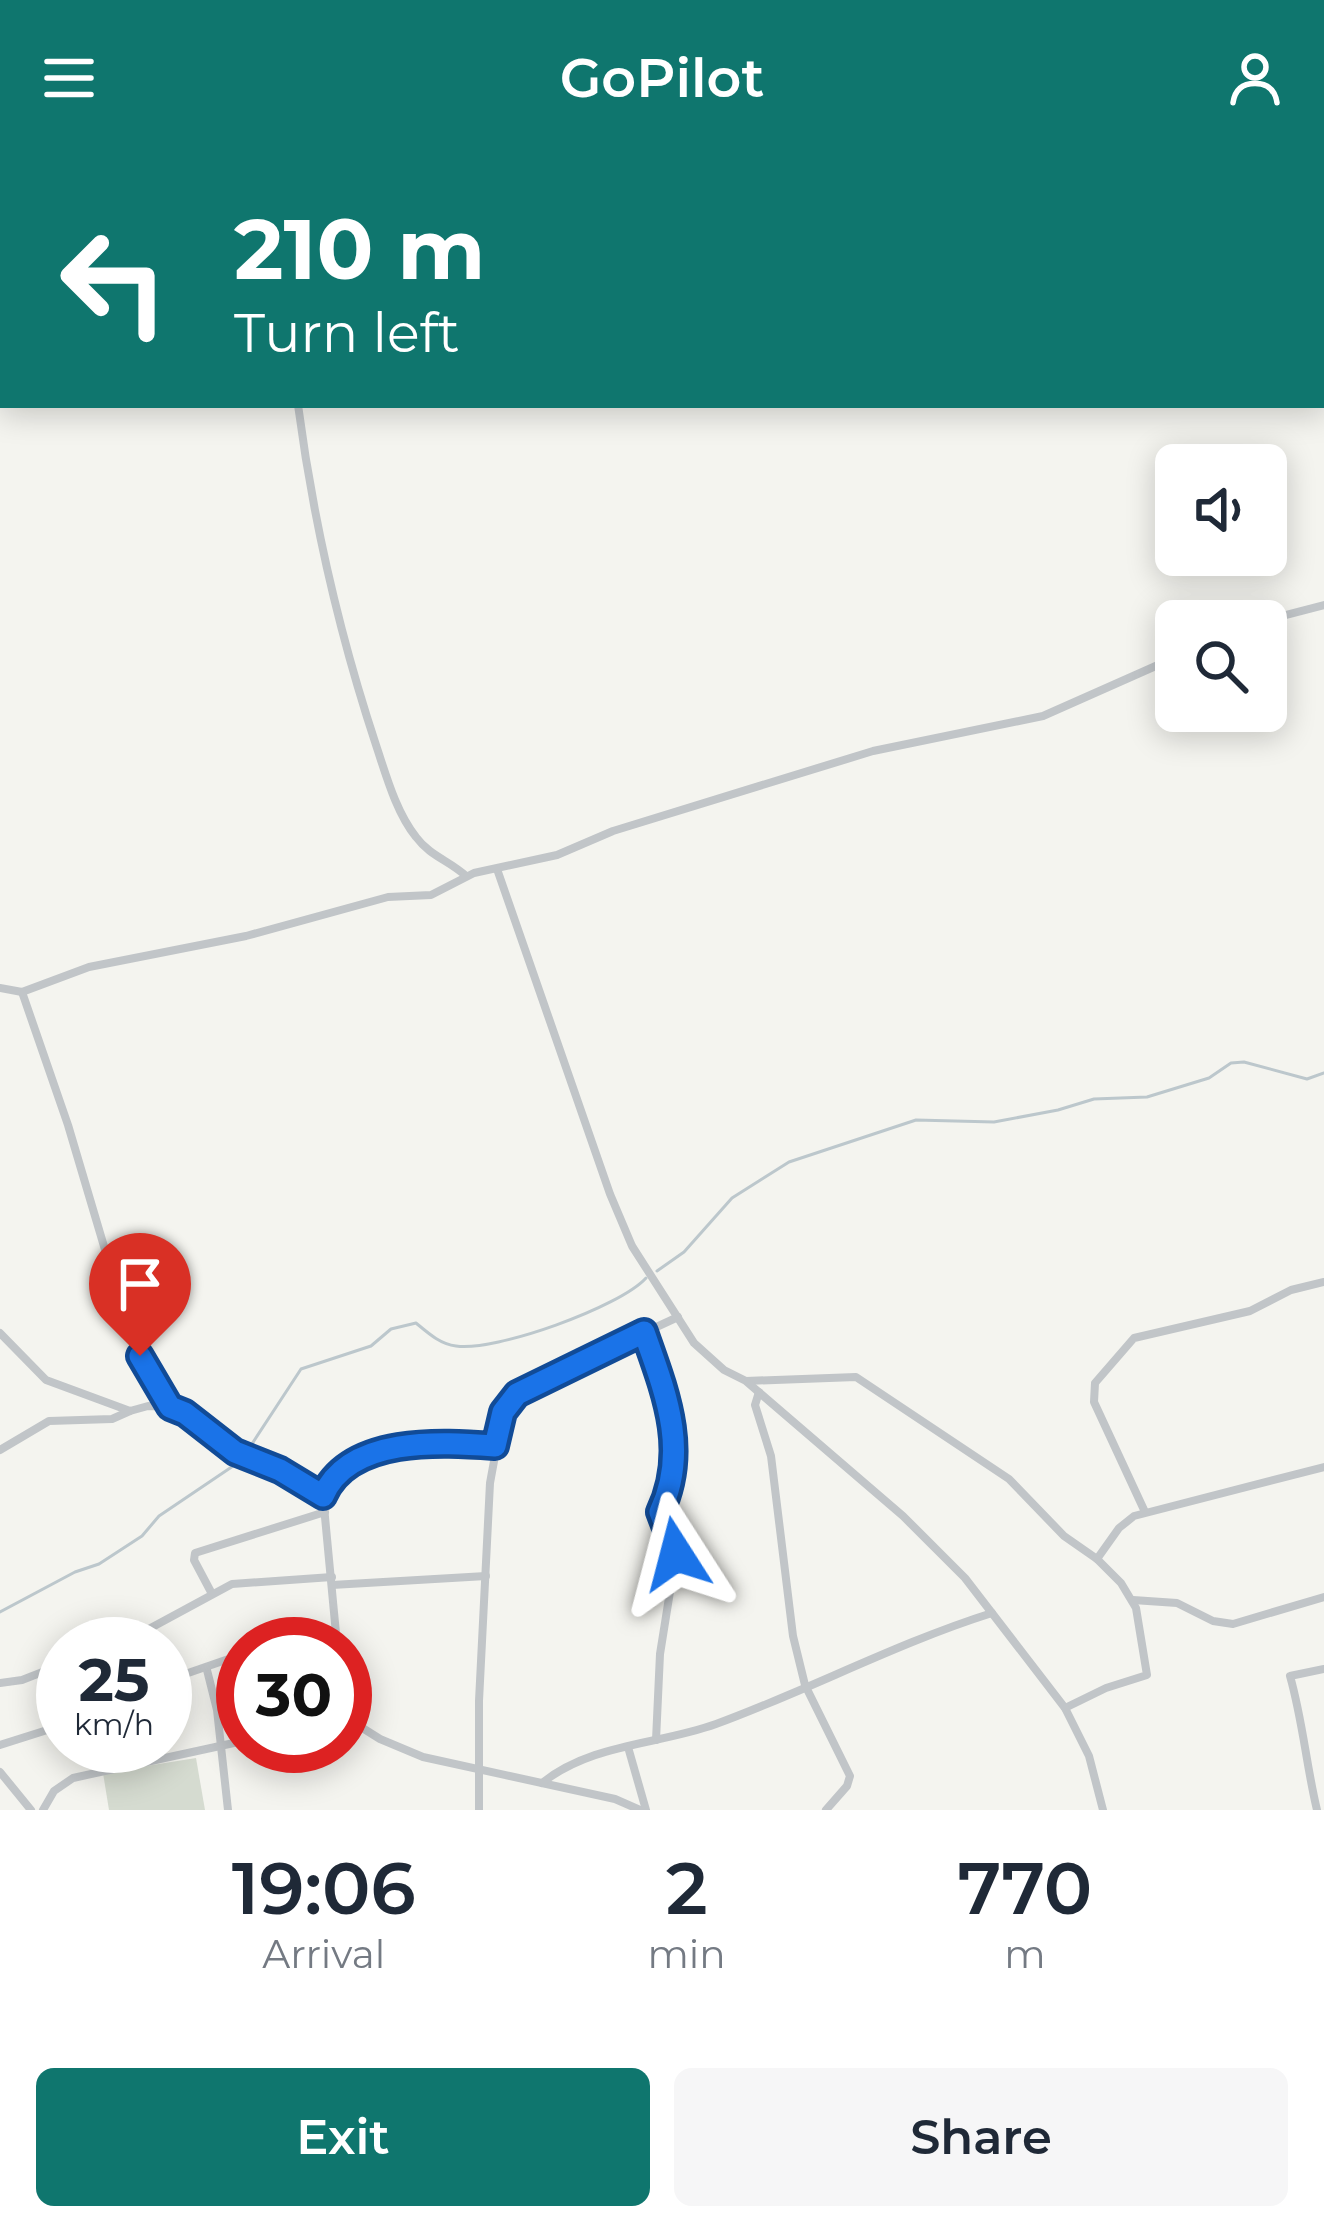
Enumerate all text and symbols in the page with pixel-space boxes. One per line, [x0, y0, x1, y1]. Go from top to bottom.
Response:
icon: menu [36, 45, 102, 111]
text: GoPilot [560, 45, 764, 111]
icon: person [1222, 45, 1288, 111]
text: 210 m [234, 198, 485, 300]
icon: left [36, 204, 192, 360]
text: Turn left [234, 300, 460, 366]
map controls [1155, 444, 1287, 732]
button: sound [1155, 444, 1287, 576]
button: search [1155, 600, 1287, 732]
pin [89, 1233, 191, 1356]
icon: arrive [107, 1251, 173, 1317]
position arrow [613, 1491, 739, 1617]
speed limit sign: 30 [216, 1617, 372, 1773]
text: 25 [78, 1643, 150, 1716]
text: km/h [74, 1706, 154, 1743]
text: 19:06 [232, 1844, 416, 1932]
text: 2 [666, 1844, 708, 1932]
text: 770 [958, 1844, 1092, 1932]
text: Arrival [262, 1930, 385, 1978]
text: min [647, 1930, 726, 1978]
text: m [1004, 1930, 1046, 1978]
button: Exit [36, 2068, 650, 2206]
button: Share [674, 2068, 1288, 2206]

